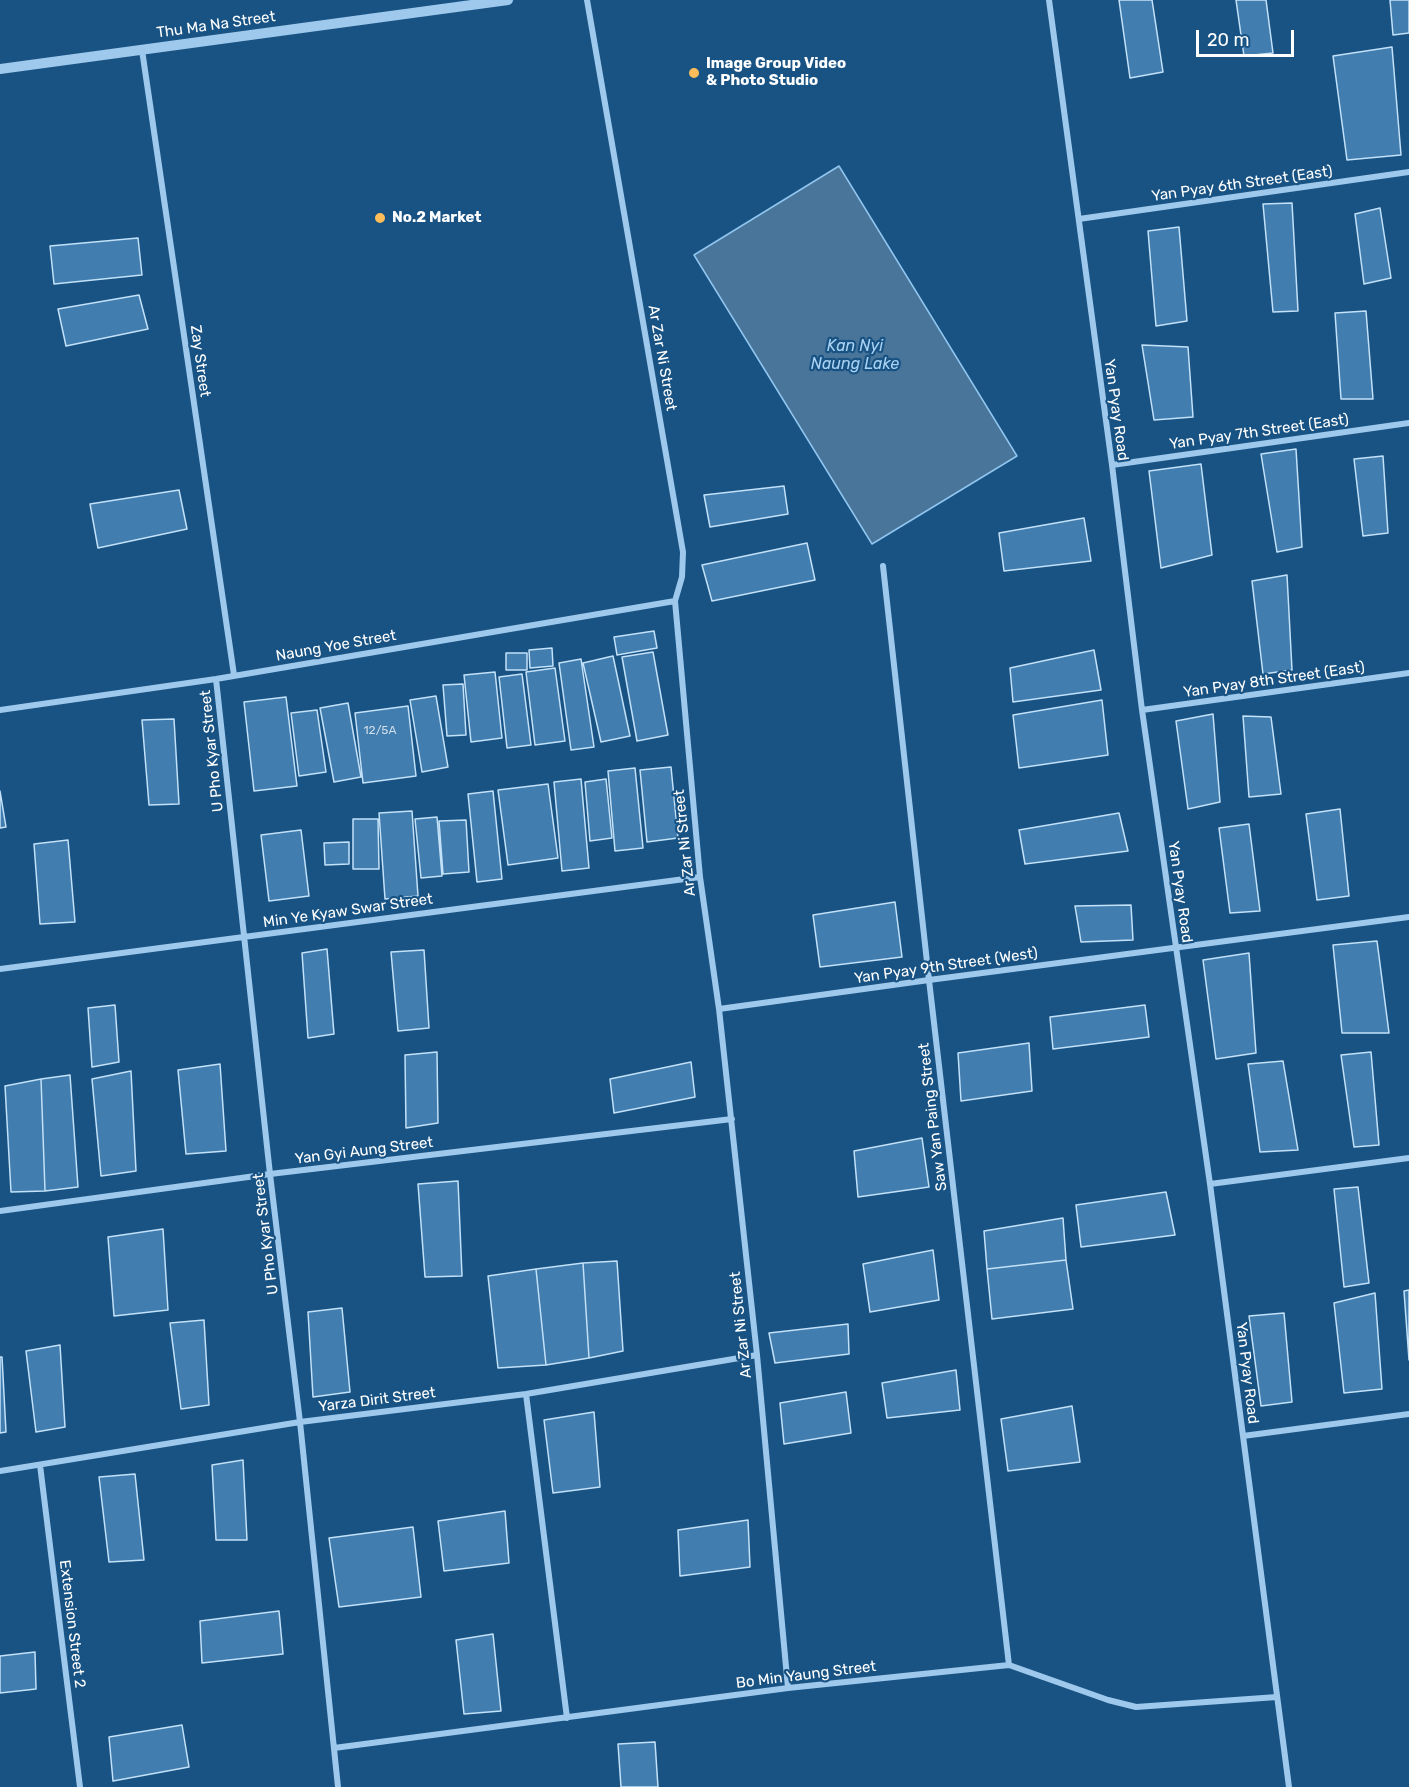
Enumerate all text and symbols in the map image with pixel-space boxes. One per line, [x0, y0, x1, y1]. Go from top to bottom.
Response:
street label: Thu Ma Na Street [155, 8, 277, 42]
scale bar [1199, 18, 1296, 56]
text: 20 m [1207, 29, 1249, 51]
place label: Image Group Video & Photo Studio [706, 55, 846, 90]
marker: Image Group Video & Photo Studio [687, 66, 701, 80]
street label: Yan Pyay 6th Street (East) [1150, 162, 1334, 206]
place label: No.2 Market [392, 209, 481, 227]
marker: No.2 Market [373, 211, 387, 225]
street label: Ar Zar Ni Street [644, 304, 680, 412]
street label: Zay Street [186, 324, 214, 398]
water label: Kan Nyi Naung Lake [811, 336, 899, 374]
street label: Yan Pyay Road [1100, 358, 1132, 462]
street label: Yan Pyay 7th Street (East) [1168, 410, 1350, 454]
street label: Naung Yoe Street [274, 627, 398, 665]
street label: Yan Pyay 8th Street (East) [1182, 658, 1366, 702]
street label: U Pho Kyar Street [197, 689, 227, 813]
house number: 12/5A [363, 724, 397, 738]
street label: Ar Zar Ni Street [670, 789, 700, 897]
street label: Yan Pyay Road [1164, 840, 1196, 944]
street label: Min Ye Kyaw Swar Street [262, 890, 434, 932]
street label: Yan Pyay 9th Street (West) [853, 944, 1039, 988]
street label: Saw Yan Paing Street [915, 1042, 951, 1192]
street label: Yan Gyi Aung Street [294, 1134, 434, 1168]
street label: U Pho Kyar Street [250, 1172, 282, 1296]
street label: Ar Zar Ni Street [726, 1271, 756, 1379]
street label: Yan Pyay Road [1232, 1321, 1262, 1425]
street label: Yarza Dirit Street [317, 1384, 437, 1416]
street label: Extension Street 2 [55, 1559, 89, 1689]
street label: Bo Min Yaung Street [735, 1657, 877, 1693]

